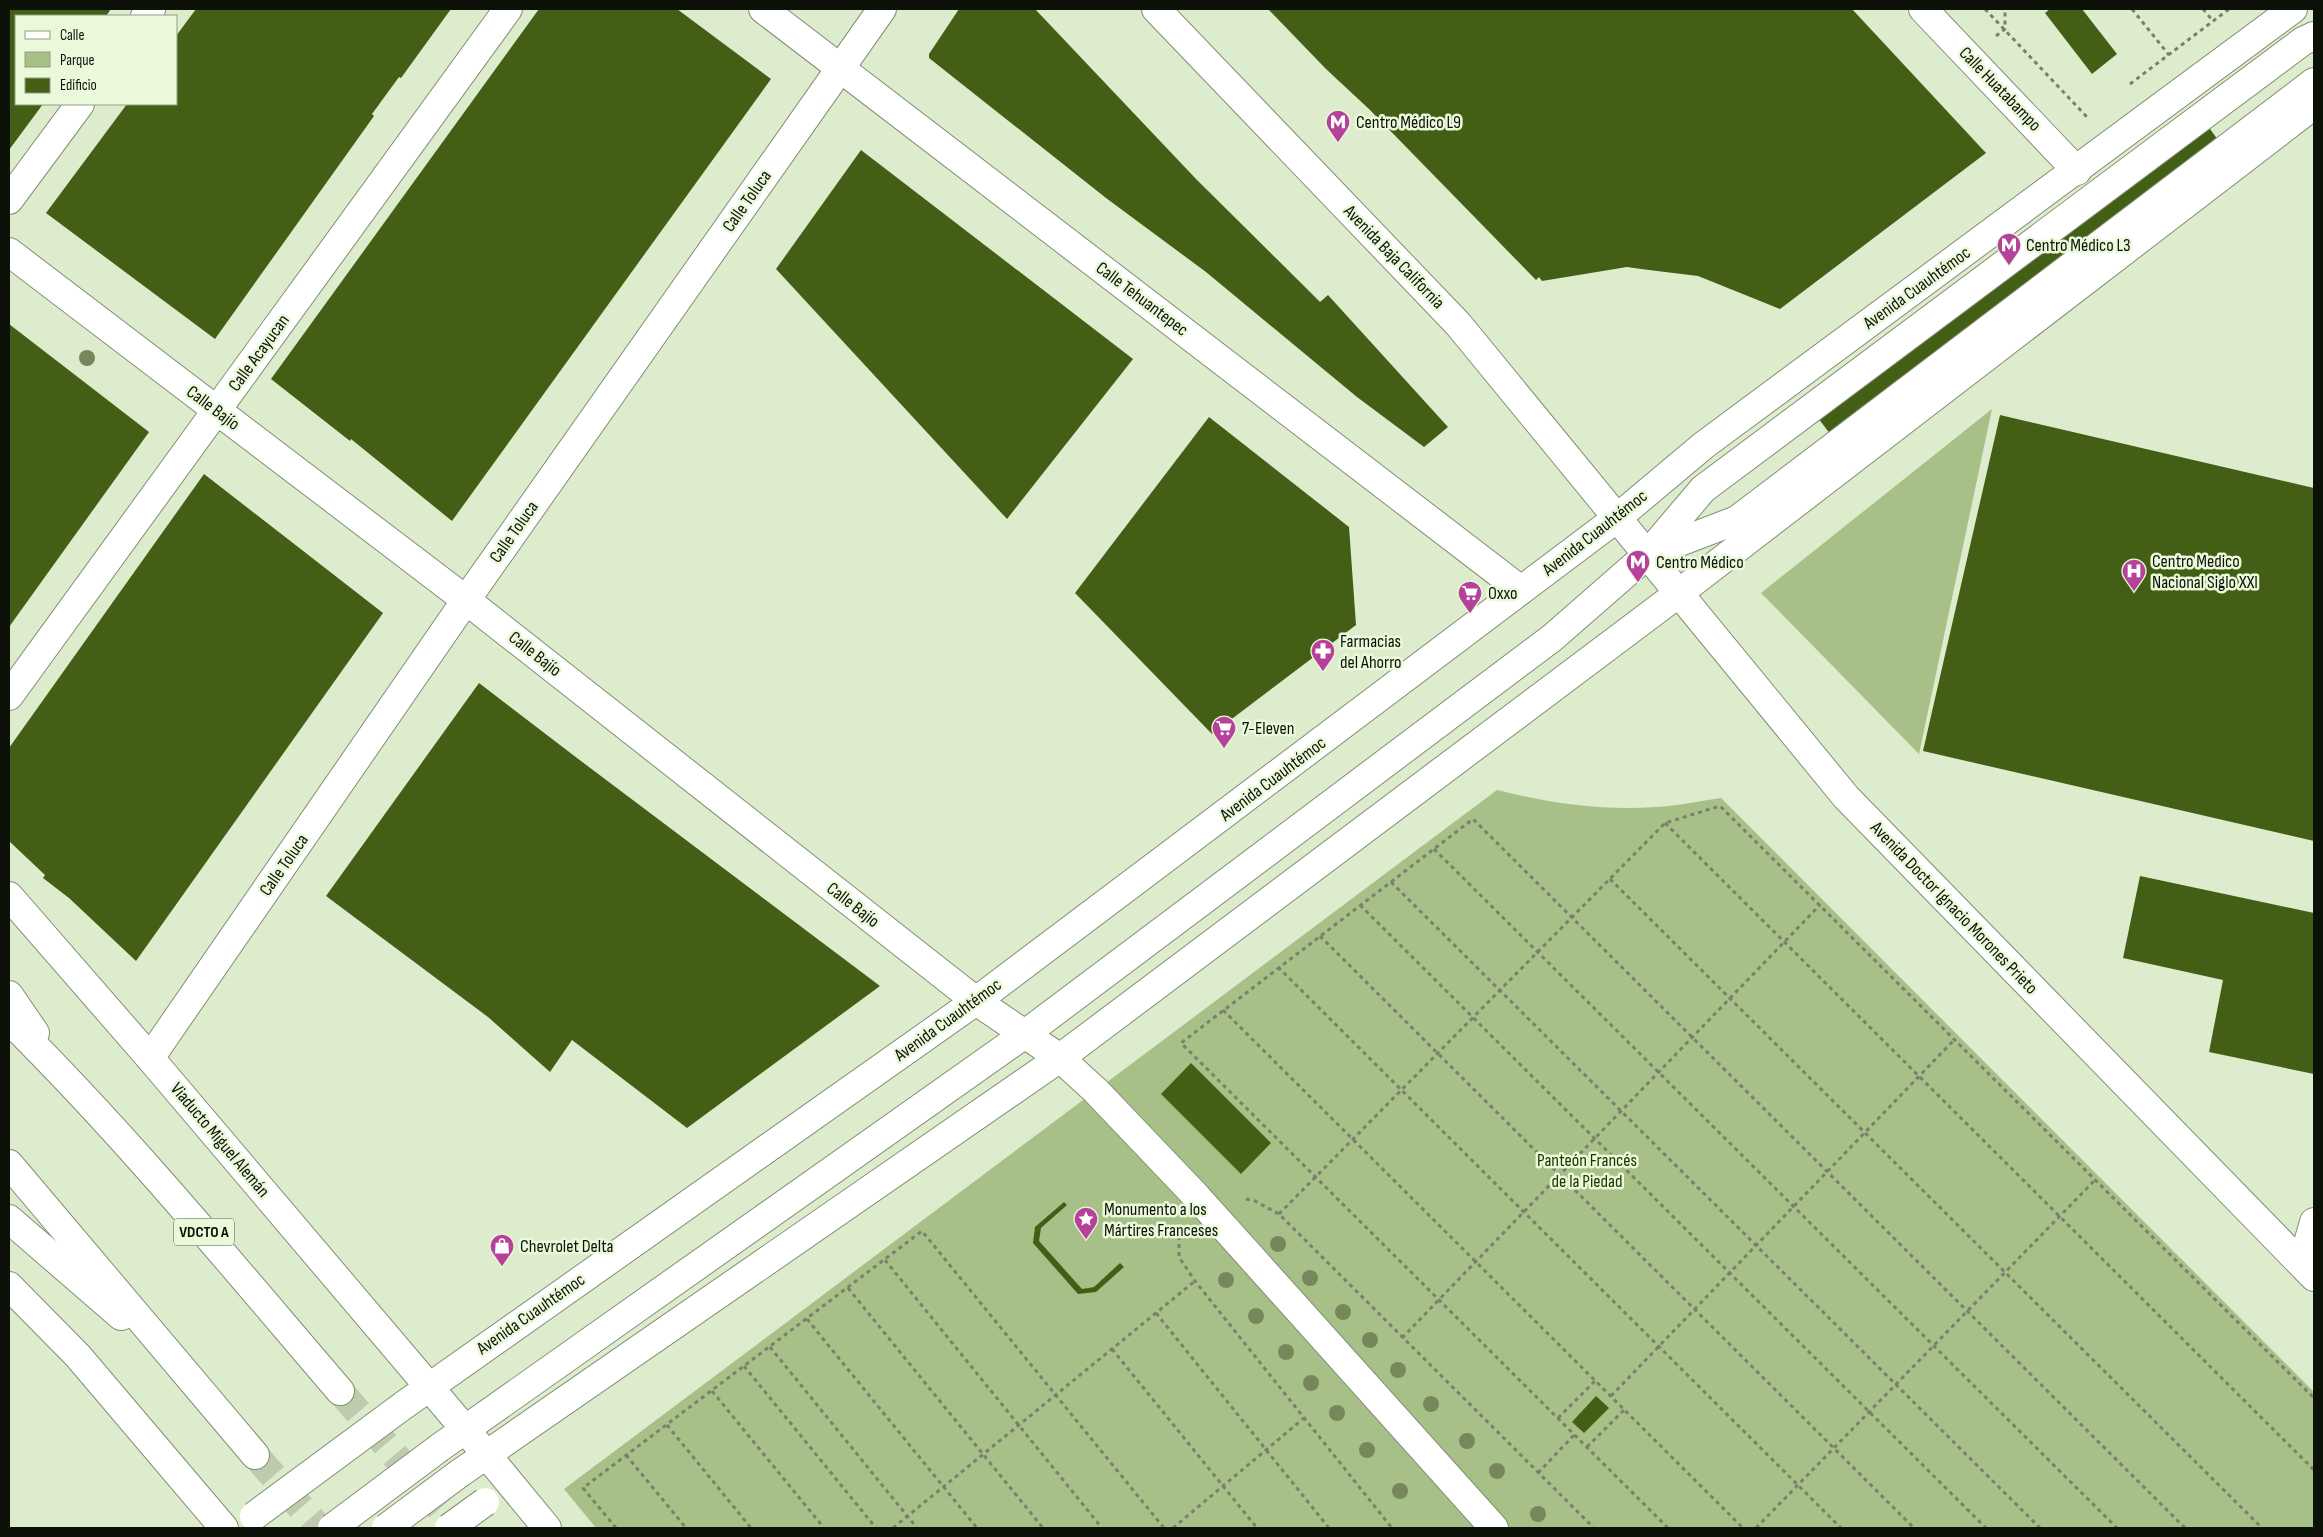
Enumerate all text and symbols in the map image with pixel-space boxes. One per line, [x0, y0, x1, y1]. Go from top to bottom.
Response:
legend [15, 15, 178, 105]
text: Calle [60, 26, 84, 45]
street label: Calle Huatabampo [1955, 43, 2045, 135]
text: Parque [60, 51, 95, 70]
text: Edificio [60, 76, 97, 95]
metro station icon: Centro Médico L9 [1325, 109, 1351, 143]
place label: Centro Médico L9 [1356, 112, 1461, 133]
street label: Calle Toluca [718, 166, 776, 236]
street label: Avenida Baja California [1339, 200, 1449, 313]
metro station icon: Centro Médico L3 [1996, 232, 2022, 266]
place label: Centro Médico L3 [2026, 235, 2131, 256]
street label: Avenida Cuauhtémoc [1859, 242, 1975, 334]
street label: Calle Tehuantepec [1092, 258, 1192, 340]
street label: Calle Acayucan [224, 310, 294, 396]
street label: Calle Bajío [182, 381, 244, 435]
street label: Avenida Cuauhtémoc [1538, 486, 1652, 581]
street label: Calle Toluca [485, 497, 543, 567]
metro station icon: Centro Médico [1625, 549, 1651, 583]
place label: Centro Medico Nacional Siglo XXI [2152, 551, 2258, 593]
place label: Centro Médico [1656, 552, 1744, 573]
hospital icon: Centro Medico Nacional Siglo XXI [2121, 558, 2147, 592]
supermarket icon: Oxxo [1457, 580, 1483, 614]
place label: Oxxo [1488, 583, 1518, 604]
street label: Calle Bajío [504, 627, 566, 681]
place label: Farmacias del Ahorro [1340, 631, 1402, 673]
pharmacy icon: Farmacias del Ahorro [1310, 638, 1336, 672]
supermarket icon: 7-Eleven [1211, 715, 1237, 749]
place label: 7-Eleven [1242, 718, 1295, 739]
street label: Avenida Cuauhtémoc [1215, 732, 1330, 826]
street label: Avenida Doctor Ignacio Morones Prieto [1865, 817, 2042, 999]
street label: Calle Toluca [255, 830, 313, 900]
street label: Calle Bajío [822, 878, 884, 932]
street label: Avenida Cuauhtémoc [890, 974, 1006, 1066]
street label: Viaducto Miguel Alemán [166, 1078, 274, 1202]
park label: Panteón Francés de la Piedad [1537, 1150, 1637, 1192]
place label: Monumento a los Mártires Franceses [1104, 1199, 1218, 1241]
place icon: Monumento a los Mártires Franceses [1073, 1206, 1099, 1240]
road number: VDCTO A [174, 1218, 234, 1246]
shop icon: Chevrolet Delta [489, 1233, 515, 1267]
place label: Chevrolet Delta [520, 1236, 614, 1257]
street label: Avenida Cuauhtémoc [472, 1269, 589, 1360]

